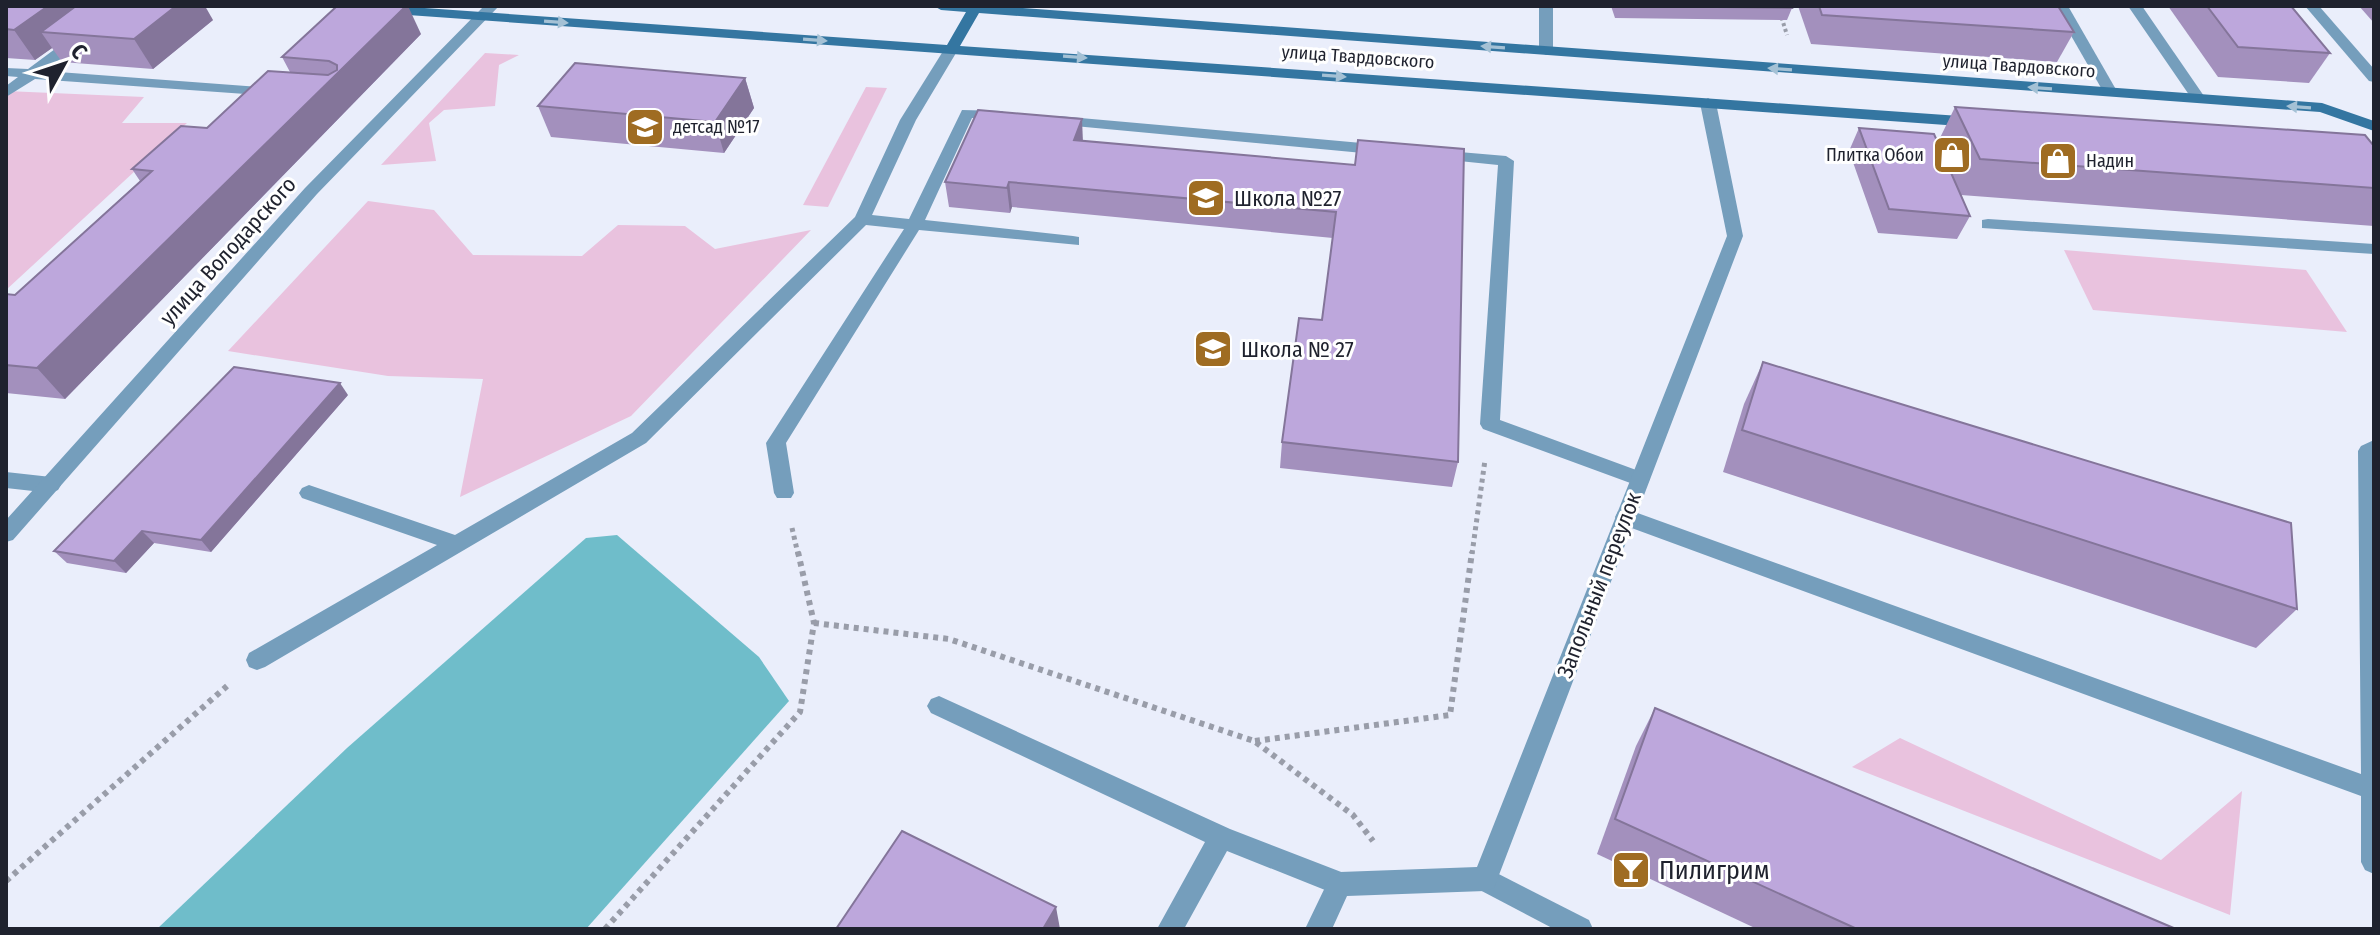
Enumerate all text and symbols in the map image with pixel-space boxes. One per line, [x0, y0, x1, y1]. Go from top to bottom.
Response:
one-way arrow [544, 16, 569, 29]
north arrow [24, 24, 104, 104]
one-way arrow [803, 34, 828, 47]
text: С [65, 38, 93, 65]
one-way arrow [1480, 40, 1505, 53]
street label: улица Твардовского [1281, 41, 1435, 73]
street label: улица Твардовского [1942, 50, 2096, 82]
one-way arrow [1063, 51, 1088, 64]
one-way arrow [1767, 62, 1792, 75]
one-way arrow [1322, 70, 1347, 83]
one-way arrow [2027, 81, 2052, 94]
one-way arrow [2286, 100, 2311, 113]
school or university icon: детсад №17 [624, 106, 666, 148]
place label: детсад №17 [673, 116, 759, 138]
shop icon: Плитка Обои [1931, 134, 1973, 176]
shop icon: Надин [2037, 140, 2079, 182]
place label: Плитка Обои [1826, 144, 1924, 166]
place label: Надин [2086, 150, 2134, 172]
street label: улица Володарского [154, 171, 302, 331]
school or university icon: Школа №27 [1185, 177, 1227, 219]
place label: Школа №27 [1234, 185, 1342, 212]
school or university icon: Школа № 27 [1192, 328, 1234, 370]
place label: Школа № 27 [1241, 336, 1354, 363]
street label: Запольный переулок [1551, 488, 1647, 682]
bar icon: Пилигрим [1610, 849, 1652, 891]
place label: Пилигрим [1659, 855, 1770, 886]

